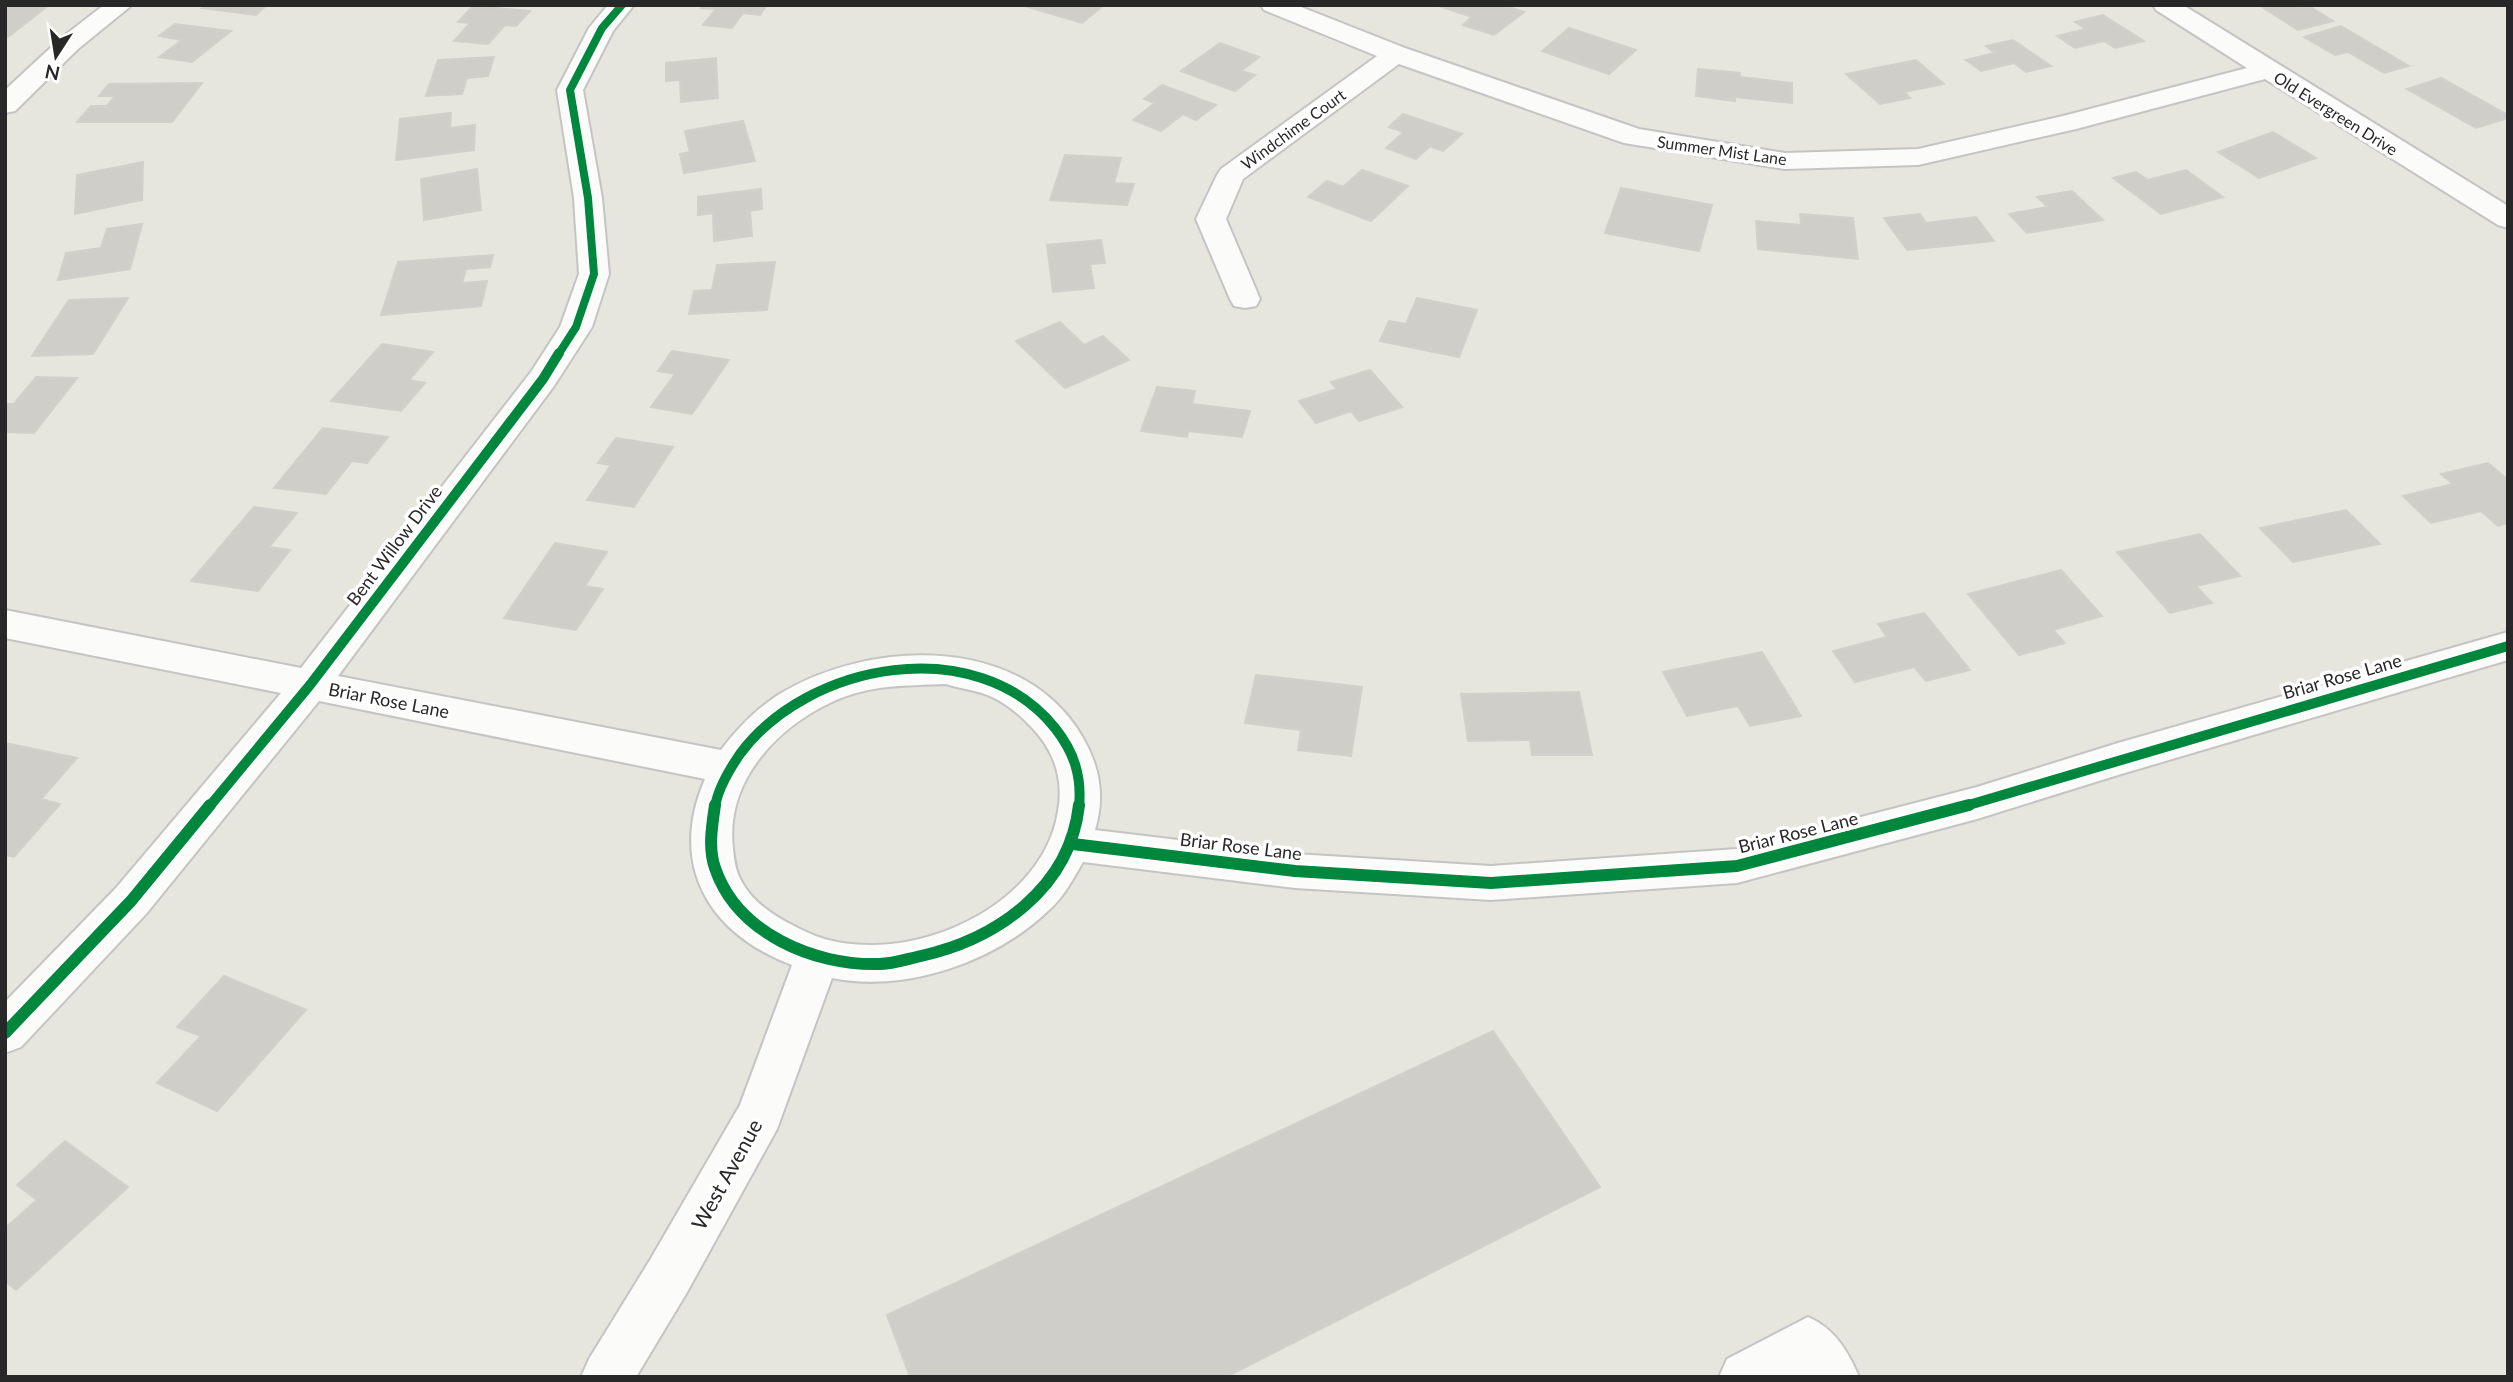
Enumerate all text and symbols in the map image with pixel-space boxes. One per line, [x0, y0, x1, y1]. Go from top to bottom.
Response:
north arrow [21, 21, 91, 91]
text: N [43, 60, 62, 86]
street label: Old Evergreen Drive [2271, 67, 2401, 159]
street label: Windchime Court [1237, 85, 1349, 173]
street label: Summer Mist Lane [1656, 131, 1788, 169]
street label: Bent Willow Drive [342, 481, 446, 609]
street label: Briar Rose Lane [2280, 649, 2404, 703]
street label: Briar Rose Lane [327, 678, 451, 722]
street label: Briar Rose Lane [1736, 806, 1860, 858]
street label: Briar Rose Lane [1179, 828, 1303, 864]
street label: West Avenue [685, 1114, 767, 1234]

